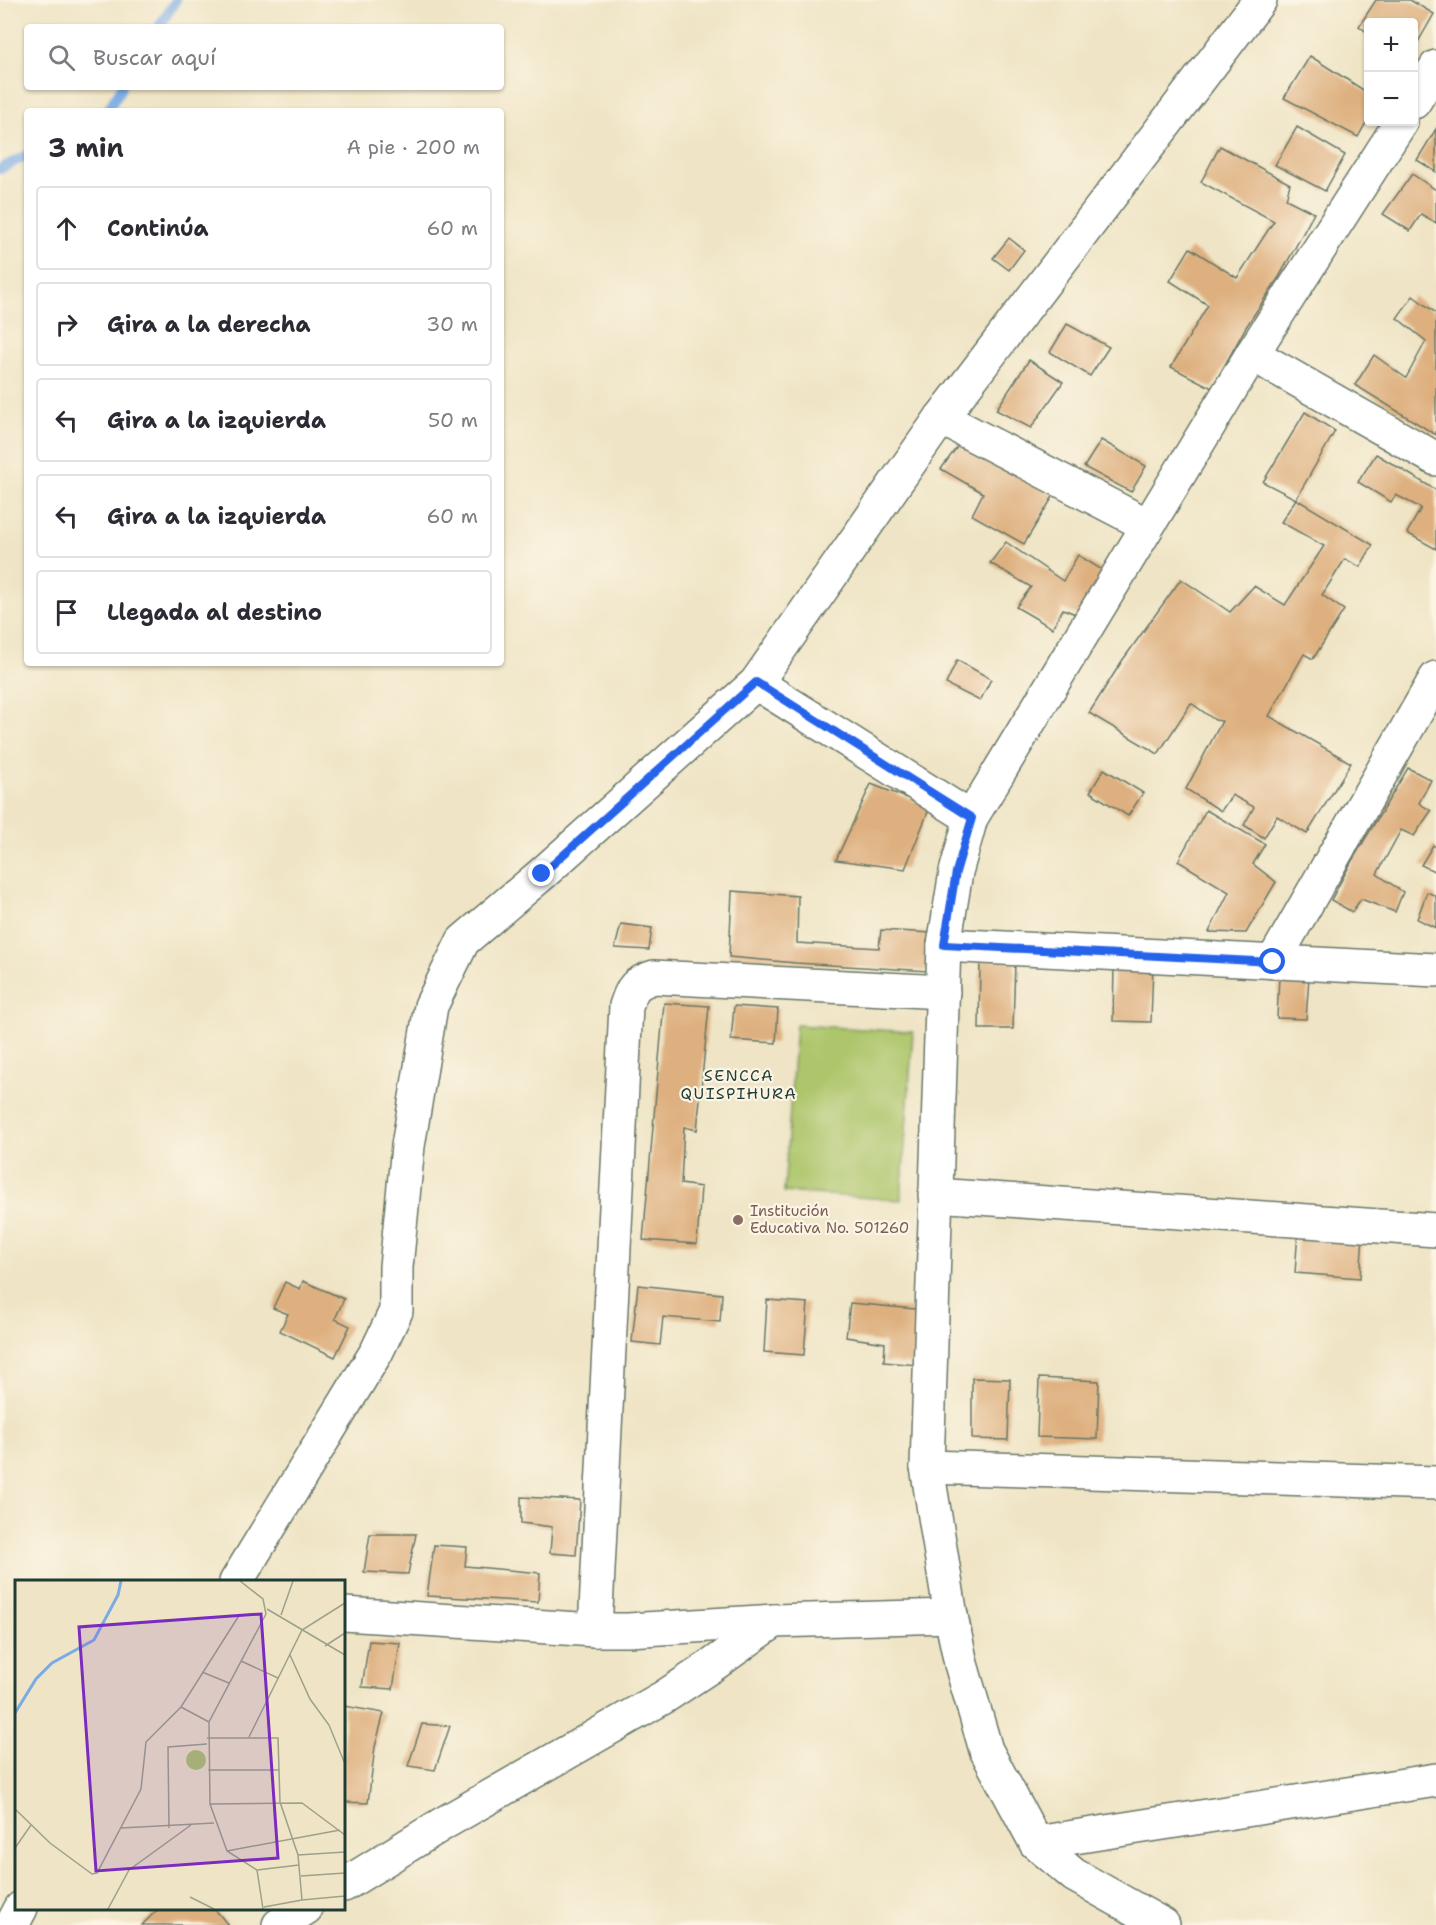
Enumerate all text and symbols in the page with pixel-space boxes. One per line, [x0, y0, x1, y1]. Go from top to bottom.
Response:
map controls [1364, 18, 1418, 126]
button: + [1364, 18, 1418, 72]
search box [24, 24, 504, 90]
icon: search [45, 41, 78, 74]
text: Buscar aquí [93, 43, 216, 72]
button: − [1364, 72, 1418, 126]
text: 3 min [48, 130, 124, 165]
text: A pie · 200 m [346, 134, 480, 160]
icon: ahead [50, 212, 83, 245]
text: Continúa [107, 214, 209, 243]
text: 60 m [426, 215, 478, 241]
icon: right [50, 308, 83, 341]
text: Gira a la derecha [107, 310, 311, 339]
text: 30 m [426, 311, 478, 337]
icon: left [50, 404, 83, 437]
text: Gira a la izquierda [107, 406, 326, 435]
text: 50 m [428, 407, 478, 433]
icon: left [50, 500, 83, 533]
text: Gira a la izquierda [107, 502, 326, 531]
text: 60 m [426, 503, 478, 529]
icon: arrive [50, 596, 83, 629]
text: Llegada al destino [107, 598, 322, 627]
route end [528, 860, 554, 886]
route start [1259, 948, 1285, 974]
district label: SENCCA QUISPIHURA [681, 1065, 797, 1104]
place label: Institución Educativa No. 501260 [750, 1201, 909, 1238]
marker: Institución Educativa No. 501260 [731, 1213, 745, 1227]
inset map [15, 1580, 345, 1910]

